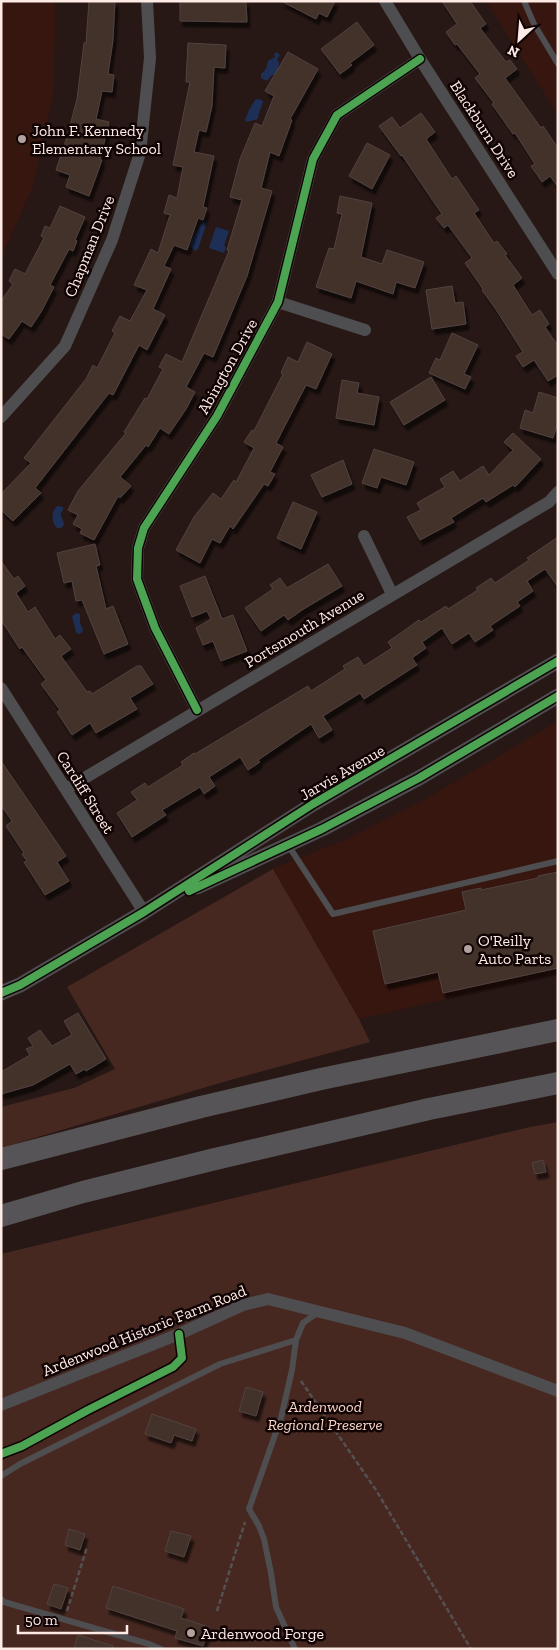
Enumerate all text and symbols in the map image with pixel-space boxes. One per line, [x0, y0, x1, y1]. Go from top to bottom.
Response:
north arrow [494, 15, 544, 65]
text: N [505, 41, 522, 61]
street label: Blackburn Drive [446, 77, 523, 181]
place label: John F. Kennedy Elementary School [32, 121, 161, 158]
marker: John F. Kennedy Elementary School [16, 133, 28, 145]
street label: Chapman Drive [60, 193, 118, 300]
street label: Abington Drive [193, 315, 261, 417]
street label: Portsmouth Avenue [241, 585, 368, 672]
street label: Jarvis Avenue [296, 741, 388, 804]
street label: Cardiff Street [53, 748, 118, 837]
place label: O'Reilly Auto Parts [478, 931, 551, 968]
marker: O'Reilly Auto Parts [462, 943, 474, 955]
street label: Ardenwood Historic Farm Road [40, 1281, 249, 1380]
park label: Ardenwood Regional Preserve [267, 1397, 383, 1434]
scale bar [18, 1602, 126, 1634]
text: 50 m [25, 1611, 58, 1629]
place label: Ardenwood Forge [201, 1624, 324, 1643]
marker: Ardenwood Forge [185, 1627, 197, 1639]

